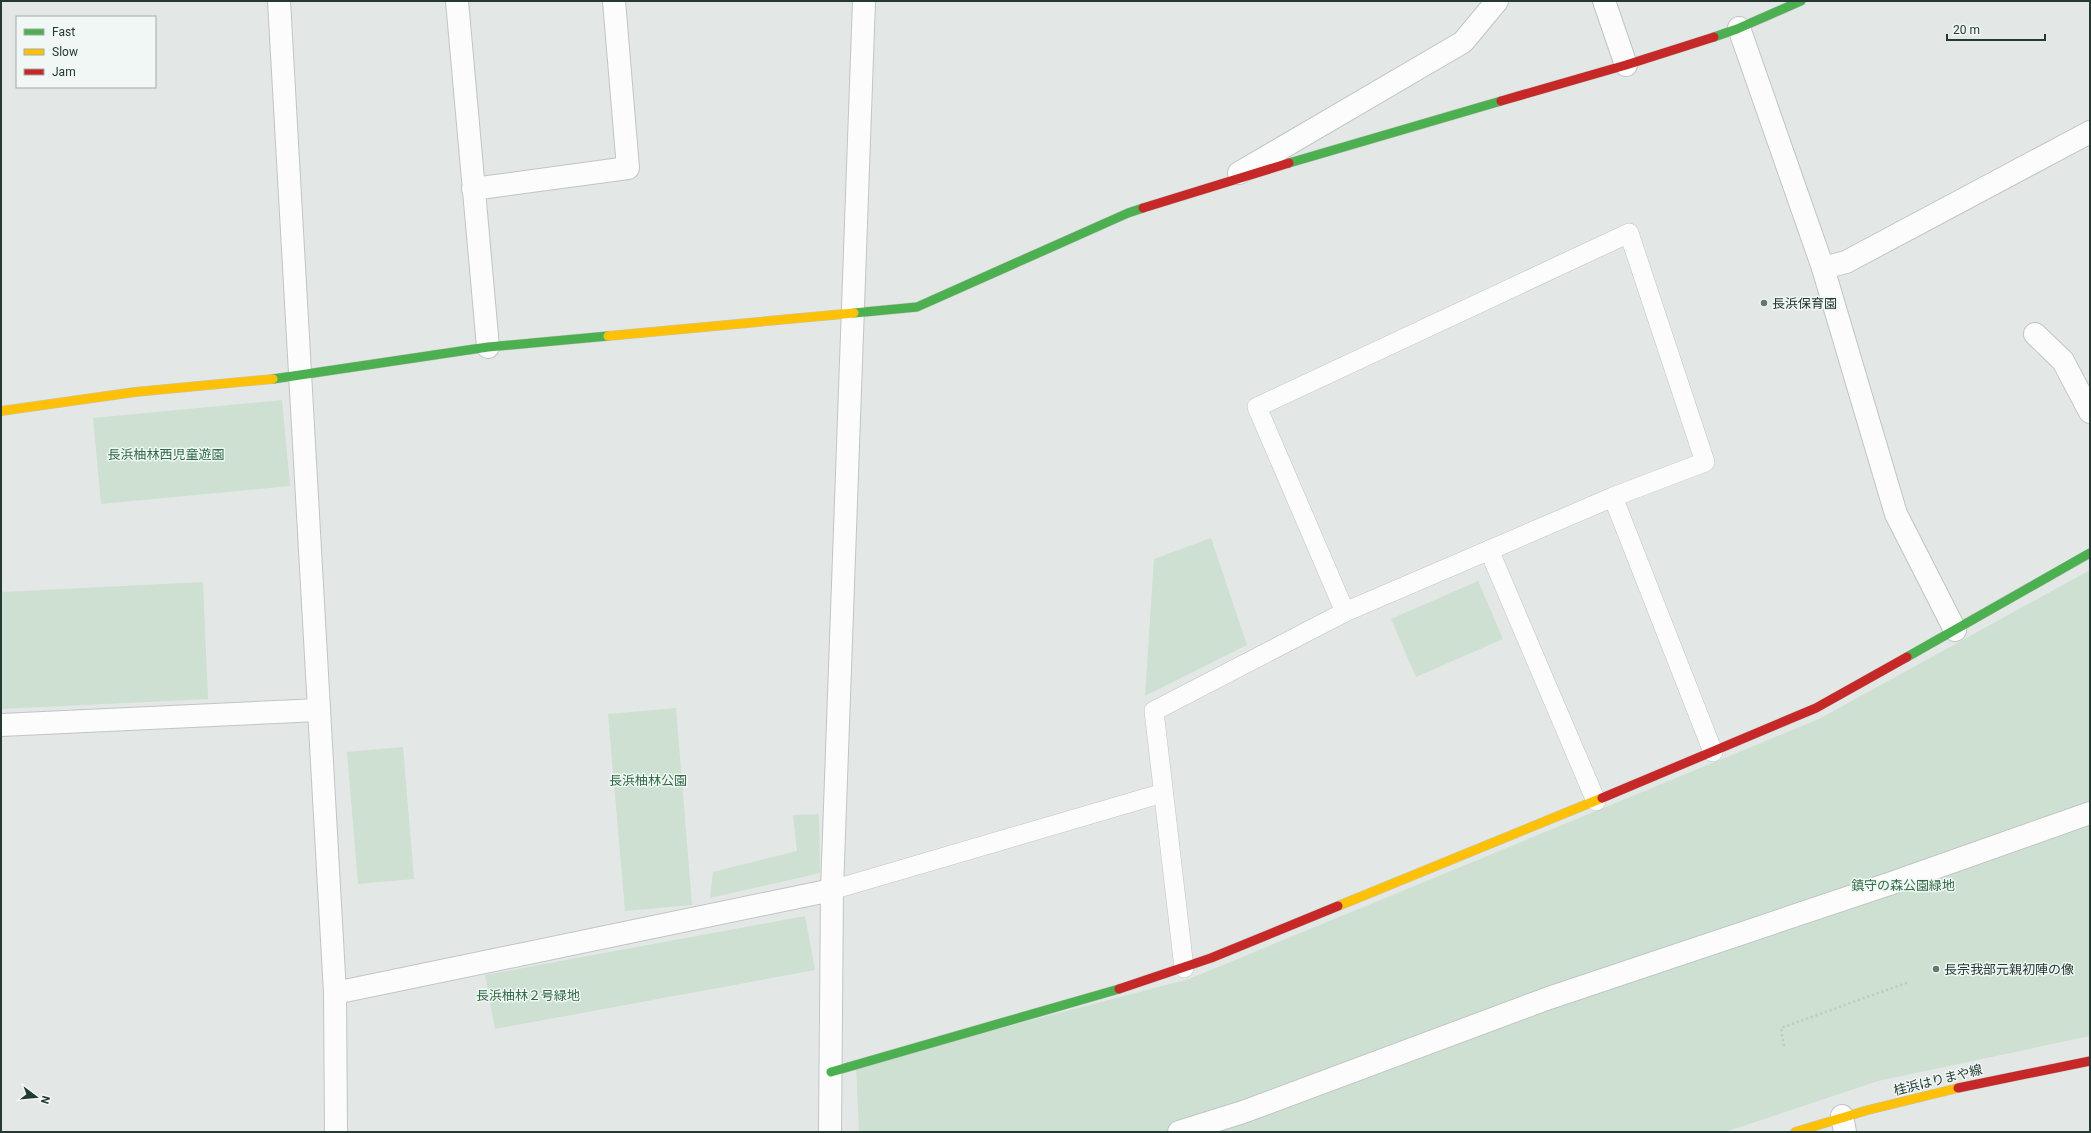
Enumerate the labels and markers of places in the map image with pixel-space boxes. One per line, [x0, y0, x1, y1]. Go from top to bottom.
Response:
place label: 長浜保育園 [1772, 296, 1837, 311]
marker: 長浜保育園 [1759, 298, 1769, 308]
place label: 長宗我部元親初陣の像 [1944, 962, 2074, 977]
marker: 長宗我部元親初陣の像 [1931, 964, 1941, 974]

